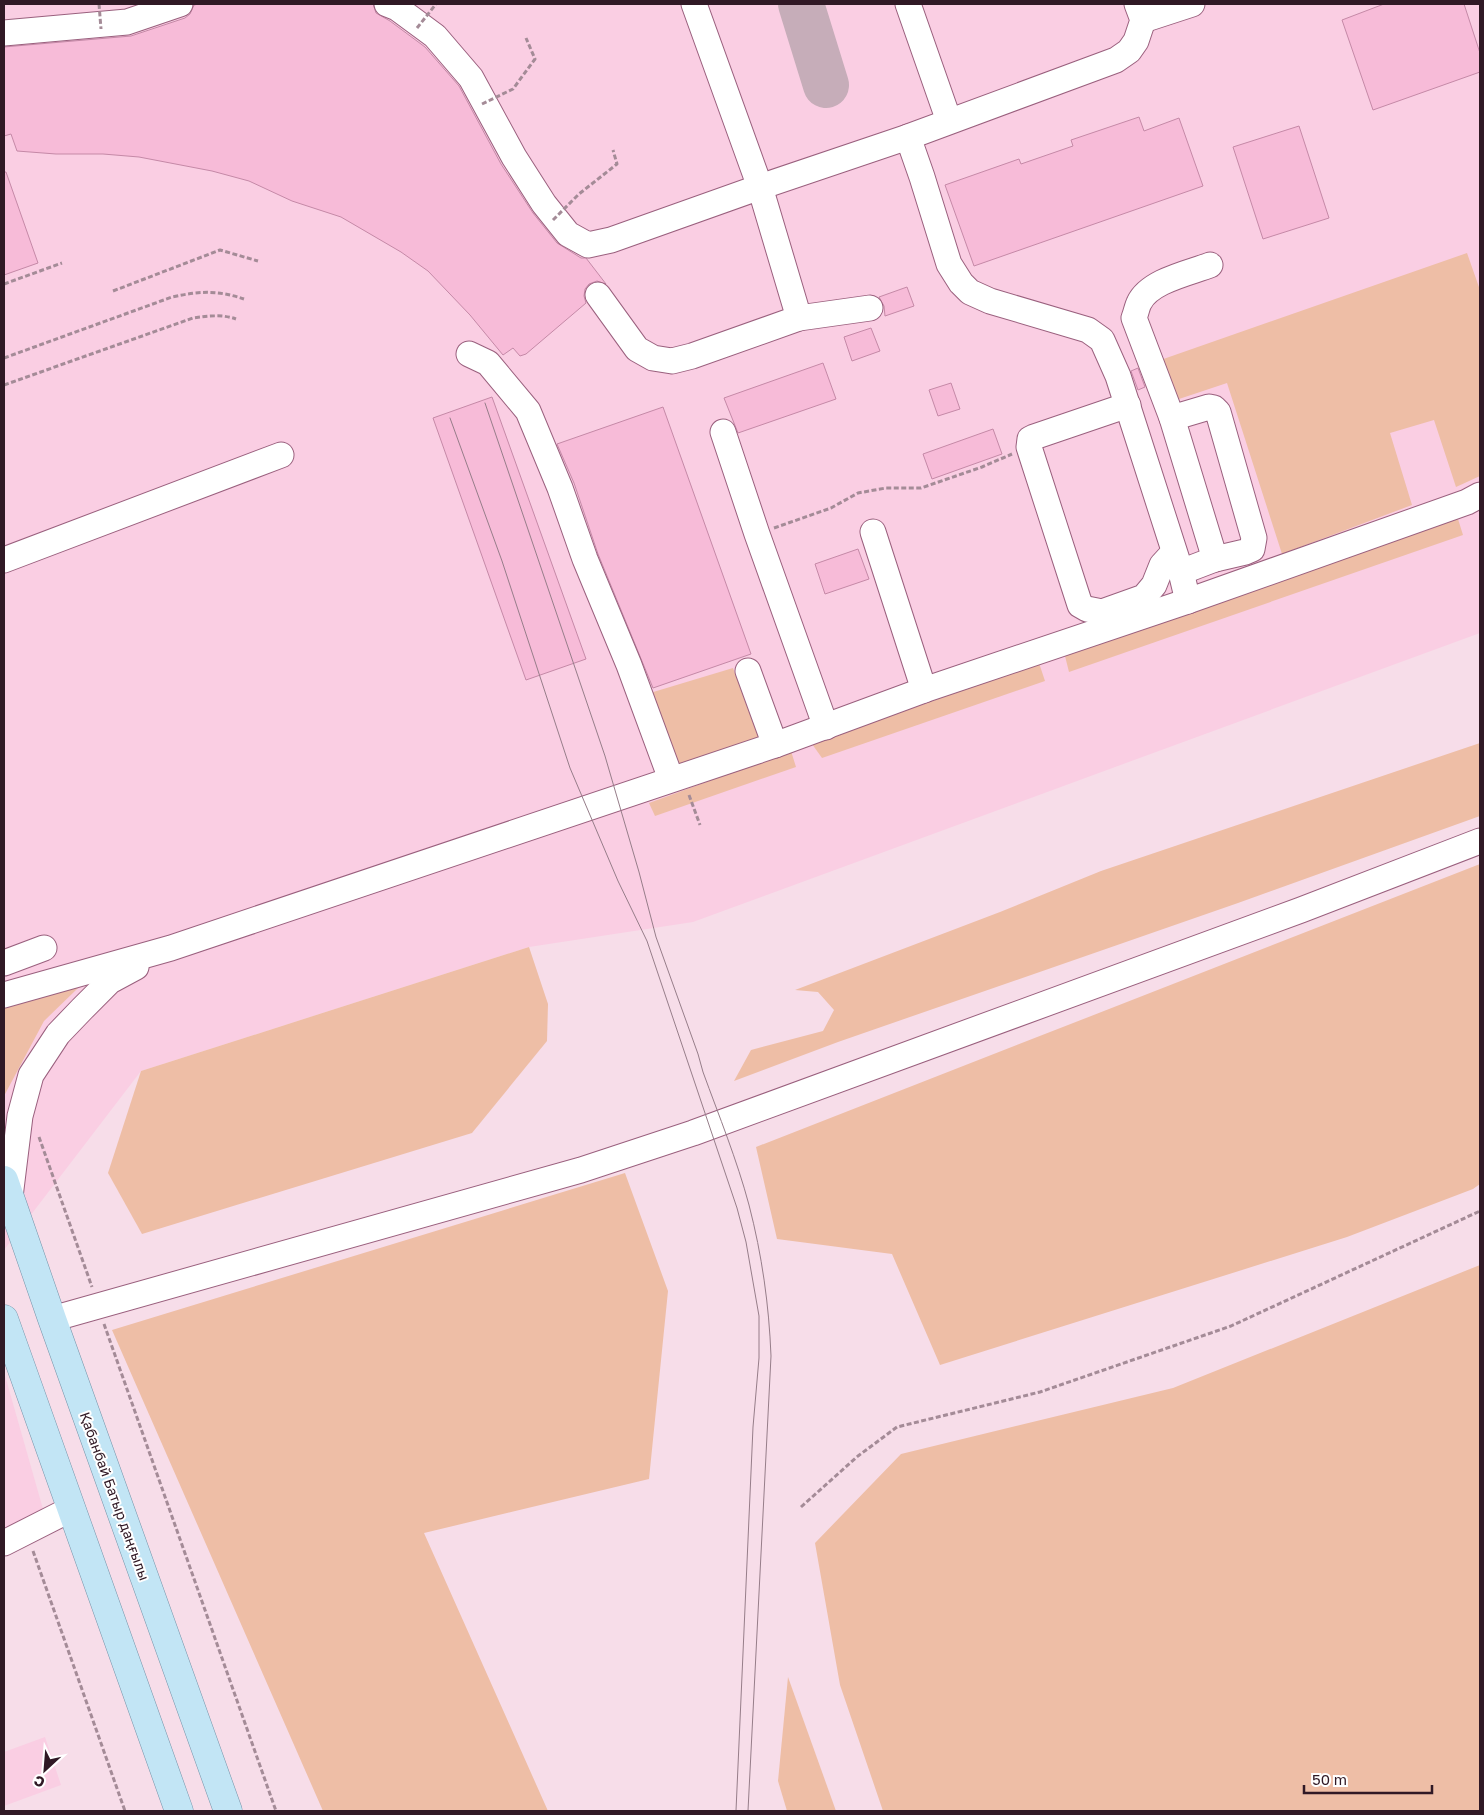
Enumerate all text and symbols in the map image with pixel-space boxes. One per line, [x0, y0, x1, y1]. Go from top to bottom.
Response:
street label: Қабанбай Батыр даңғылы [77, 1409, 153, 1583]
north arrow [20, 1745, 70, 1795]
scale bar [1304, 1762, 1432, 1794]
text: 50 m [1312, 1770, 1347, 1788]
text: С [31, 1772, 47, 1792]

